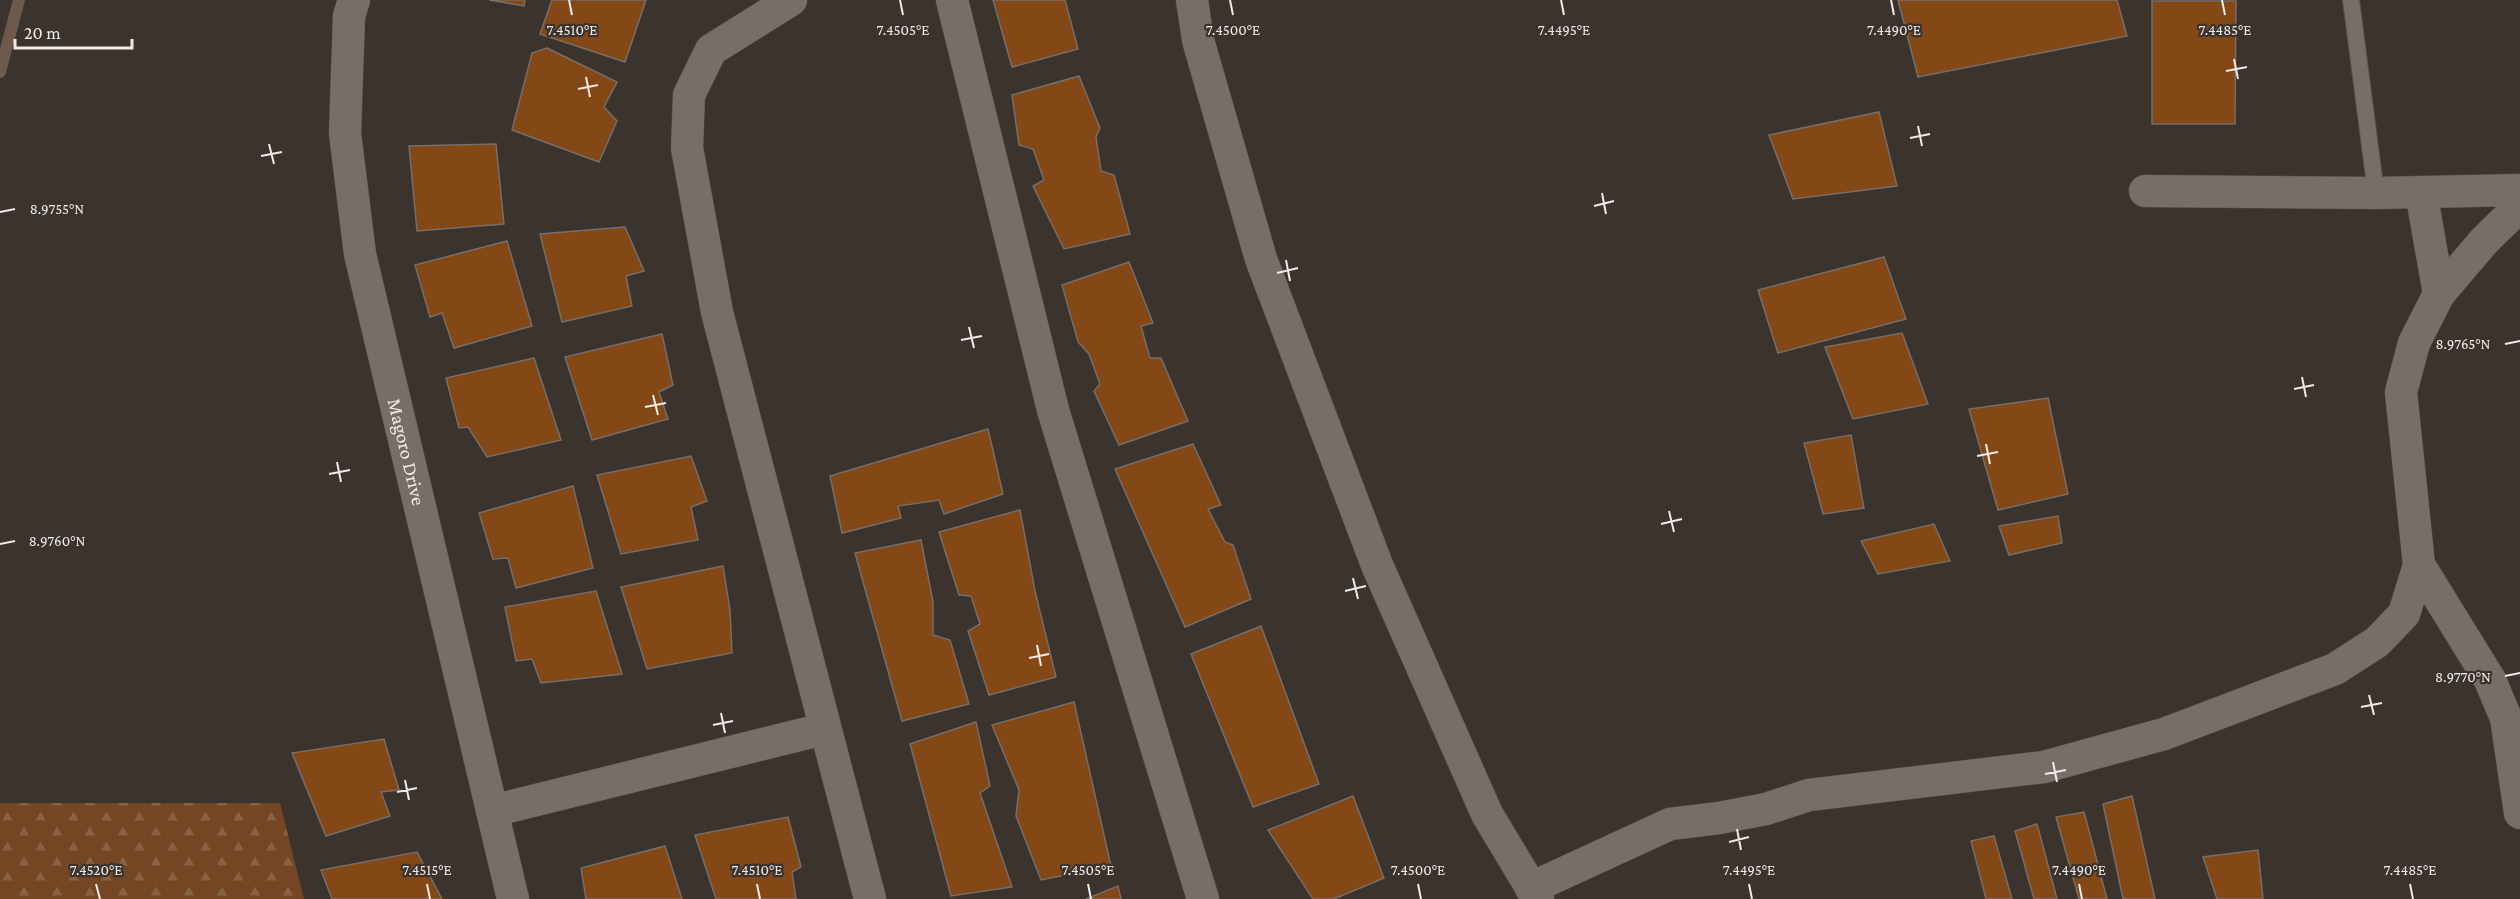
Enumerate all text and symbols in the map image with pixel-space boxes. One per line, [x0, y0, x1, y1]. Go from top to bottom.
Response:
scale bar [15, 12, 132, 50]
text: 7.4510°E [547, 22, 597, 38]
text: 7.4505°E [877, 22, 929, 38]
text: 7.4500°E [1206, 22, 1260, 38]
text: 7.4495°E [1538, 22, 1590, 38]
text: 7.4490°E [1867, 22, 1921, 38]
text: 7.4485°E [2199, 22, 2251, 38]
text: 20 m [24, 23, 61, 43]
text: 8.9755°N [30, 201, 84, 217]
text: 8.9765°N [2436, 336, 2491, 352]
street label: Magoro Drive [384, 396, 430, 508]
text: 8.9760°N [29, 533, 85, 549]
text: 8.9770°N [2435, 669, 2491, 685]
text: 7.4520°E [70, 862, 122, 878]
text: 7.4515°E [402, 862, 452, 878]
text: 7.4510°E [732, 862, 782, 878]
text: 7.4505°E [1062, 862, 1114, 878]
text: 7.4500°E [1391, 862, 1445, 878]
text: 7.4495°E [1723, 862, 1775, 878]
text: 7.4490°E [2052, 862, 2106, 878]
text: 7.4485°E [2384, 862, 2436, 878]

